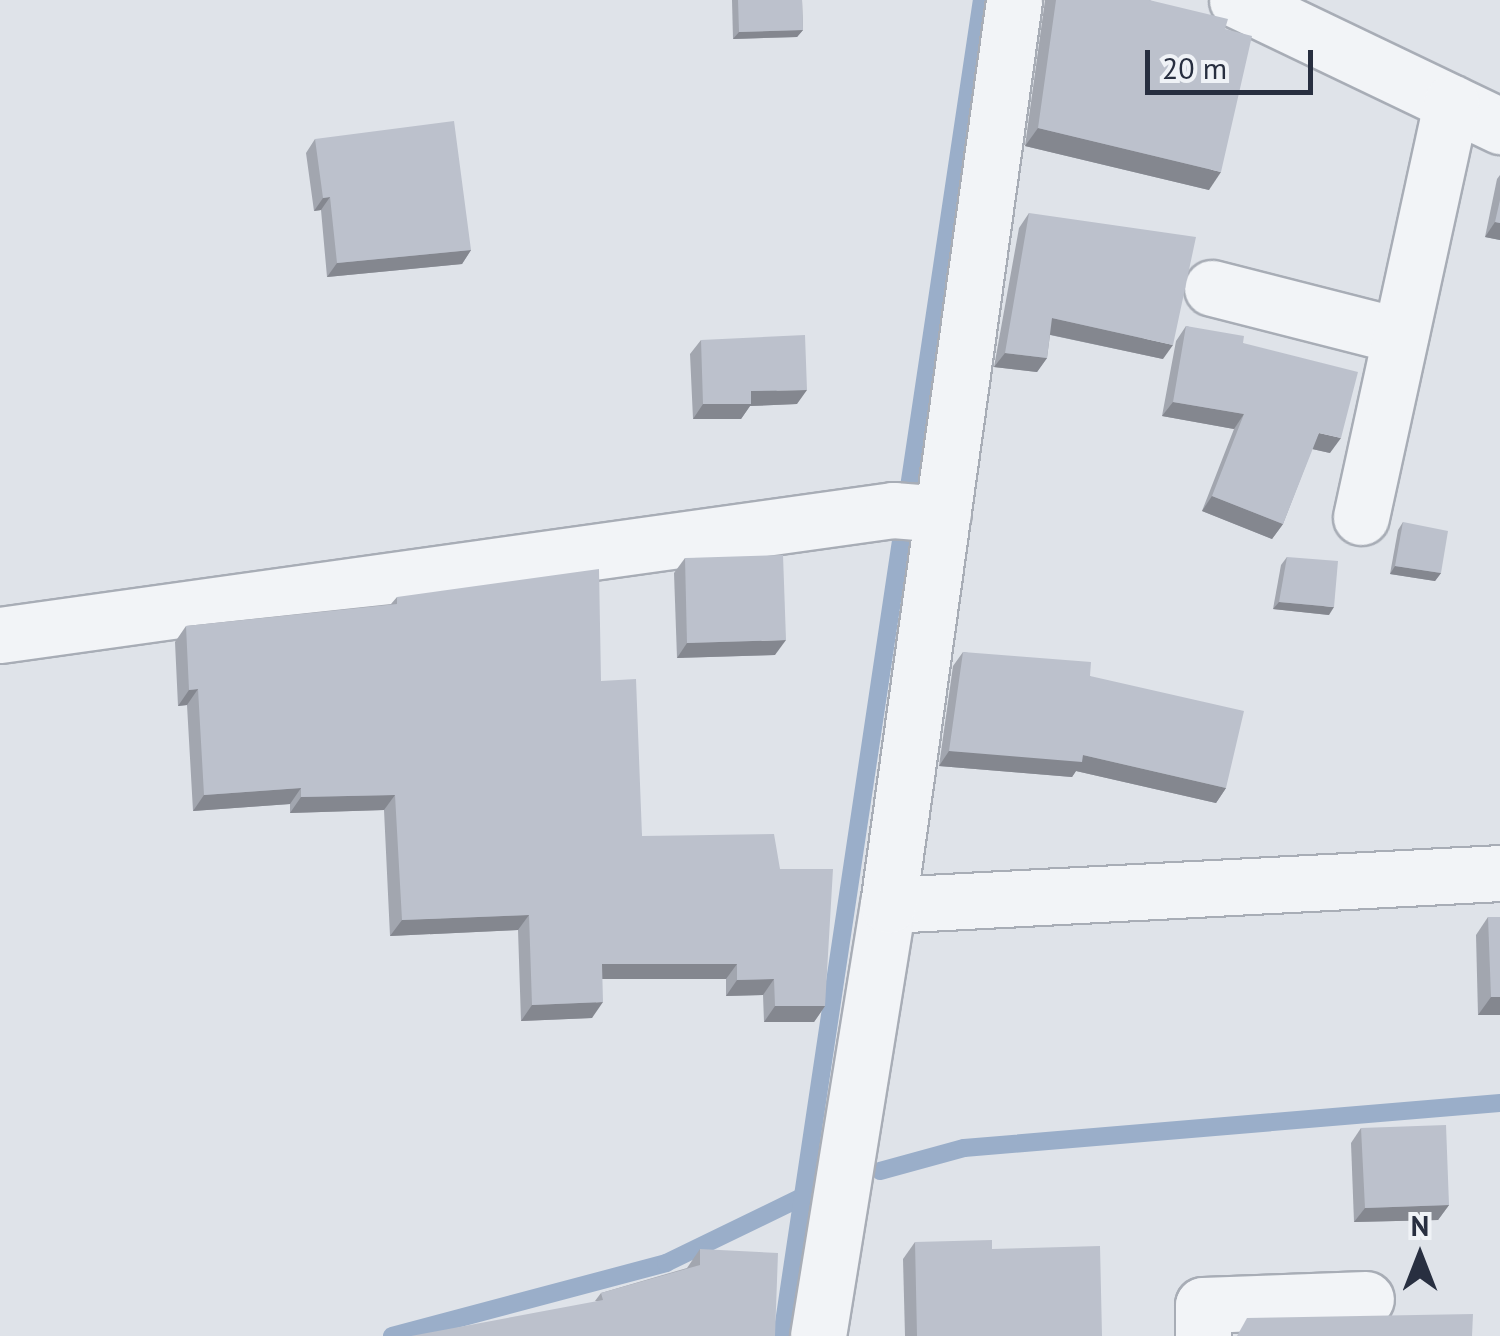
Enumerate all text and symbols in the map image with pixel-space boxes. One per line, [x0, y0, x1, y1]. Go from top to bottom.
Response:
scale bar [1150, 30, 1318, 92]
text: 20 m [1162, 48, 1227, 87]
north arrow [1370, 1206, 1470, 1306]
text: N [1411, 1207, 1429, 1244]

